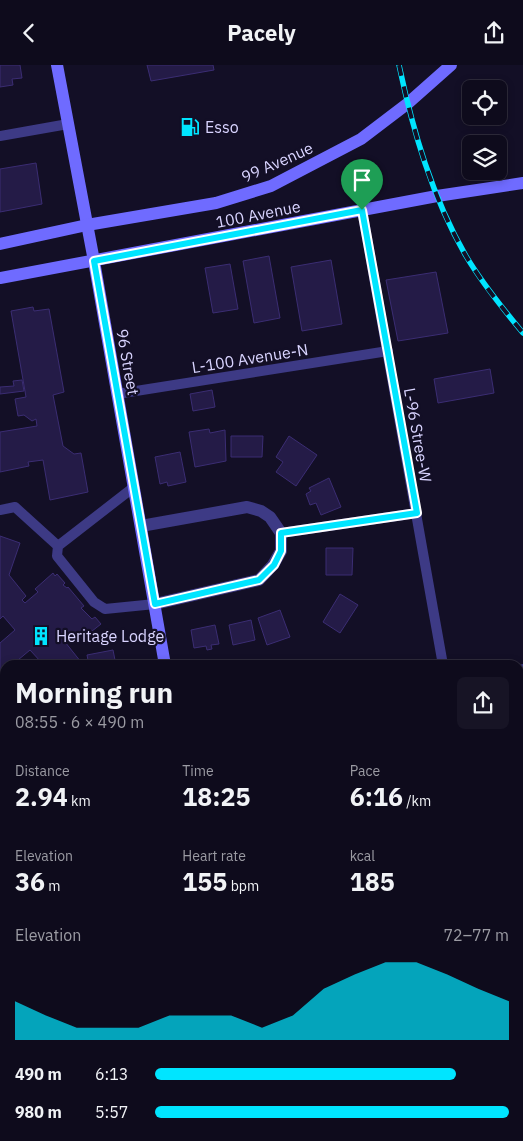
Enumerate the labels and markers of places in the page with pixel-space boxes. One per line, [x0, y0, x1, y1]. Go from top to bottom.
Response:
fuel station icon: Esso [179, 116, 201, 138]
place label: Esso [205, 117, 239, 137]
pin [341, 159, 383, 210]
building icon: Heritage Lodge [30, 625, 52, 647]
place label: Heritage Lodge [56, 626, 164, 646]

